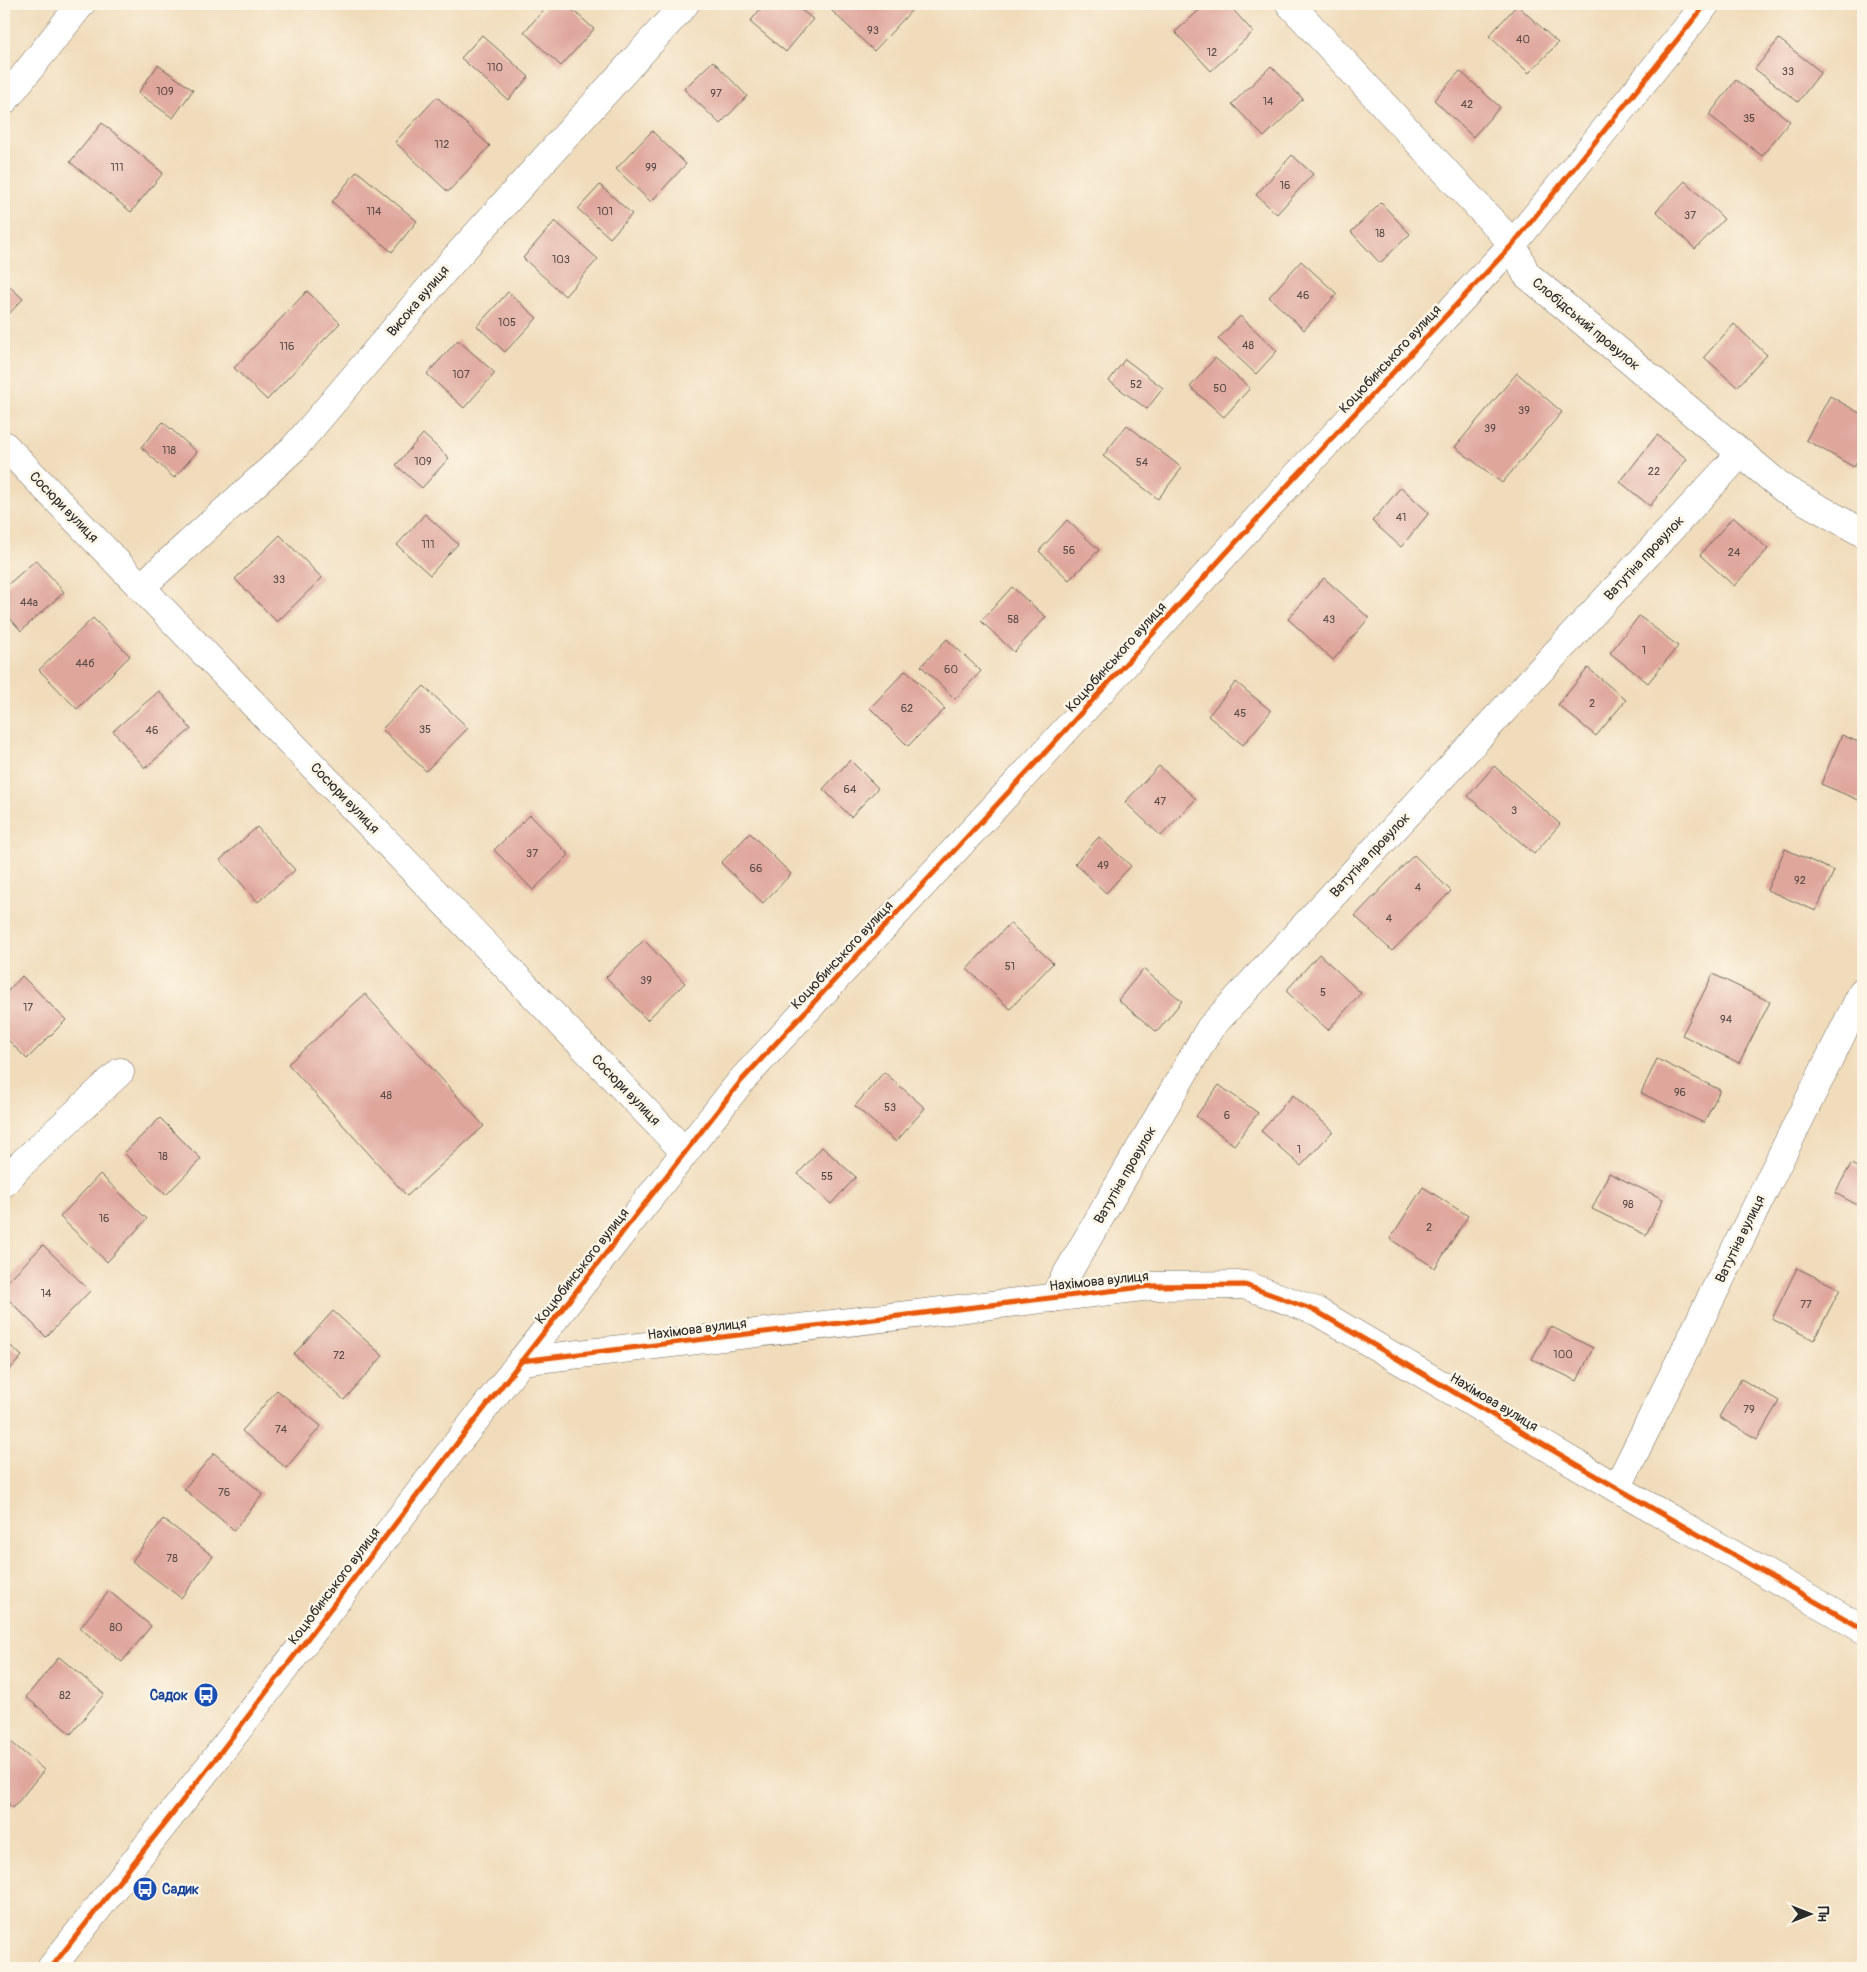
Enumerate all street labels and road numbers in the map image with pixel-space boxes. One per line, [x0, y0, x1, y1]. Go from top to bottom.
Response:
street label: Висока вулиця [383, 262, 453, 340]
street label: Слобідський провулок [1529, 274, 1643, 374]
street label: Коцюбинського вулиця [1335, 301, 1445, 417]
street label: Сосюри вулиця [26, 468, 102, 546]
street label: Ватутіна провулок [1600, 512, 1688, 604]
street label: Коцюбинського вулиця [1062, 599, 1170, 715]
street label: Сосюри вулиця [307, 759, 383, 837]
street label: Ватутіна провулок [1326, 809, 1414, 901]
street label: Коцюбинського вулиця [787, 897, 897, 1013]
street label: Сосюри вулиця [588, 1051, 664, 1129]
street label: Ватутіна провулок [1090, 1123, 1160, 1227]
street label: Ватутіна вулиця [1711, 1192, 1769, 1286]
street label: Коцюбинського вулиця [532, 1205, 632, 1327]
street label: Нахімова вулиця [1048, 1267, 1150, 1295]
street label: Нахімова вулиця [646, 1314, 748, 1344]
street label: Нахімова вулиця [1447, 1369, 1541, 1435]
street label: Коцюбинського вулиця [284, 1524, 384, 1648]

